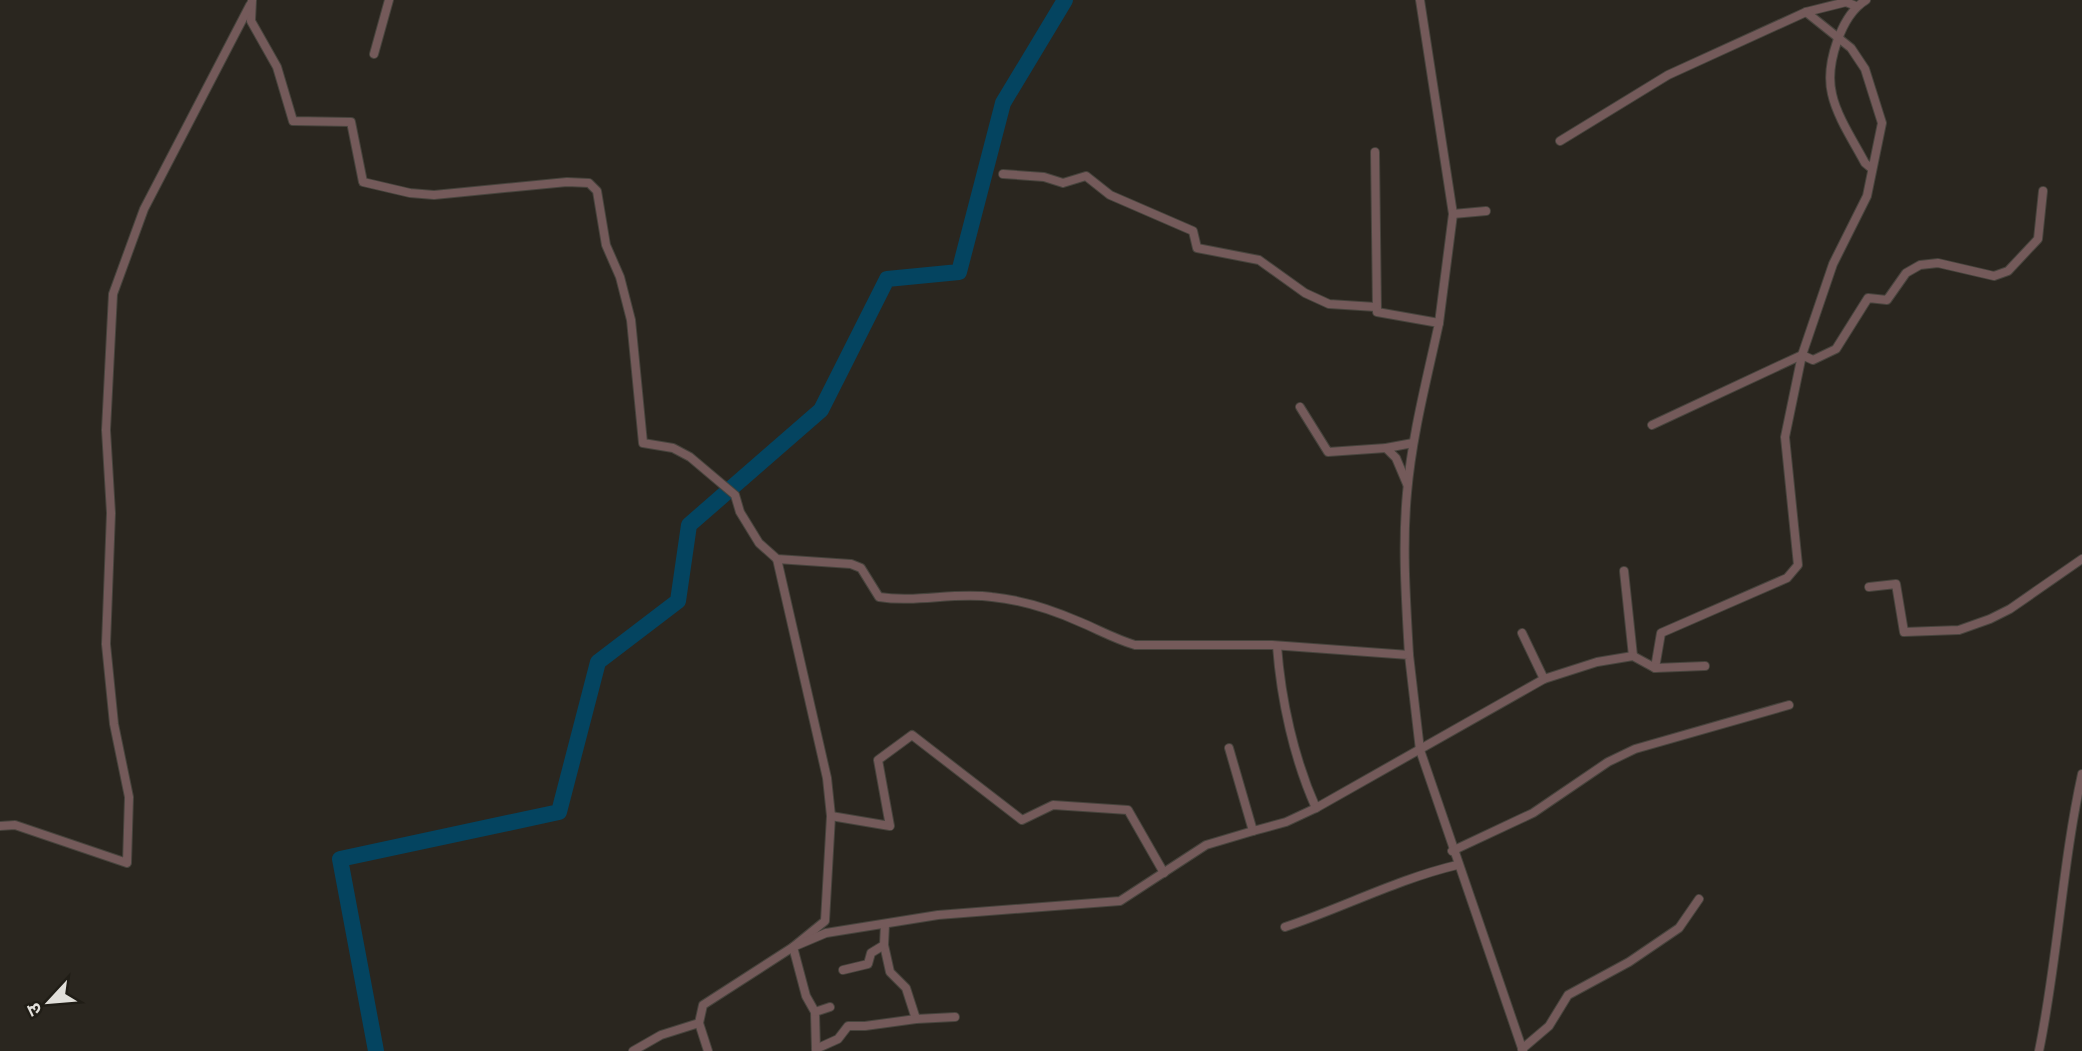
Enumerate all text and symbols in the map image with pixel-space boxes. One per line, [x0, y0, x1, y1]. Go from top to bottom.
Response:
north arrow [14, 967, 84, 1037]
text: उ [22, 997, 50, 1019]

